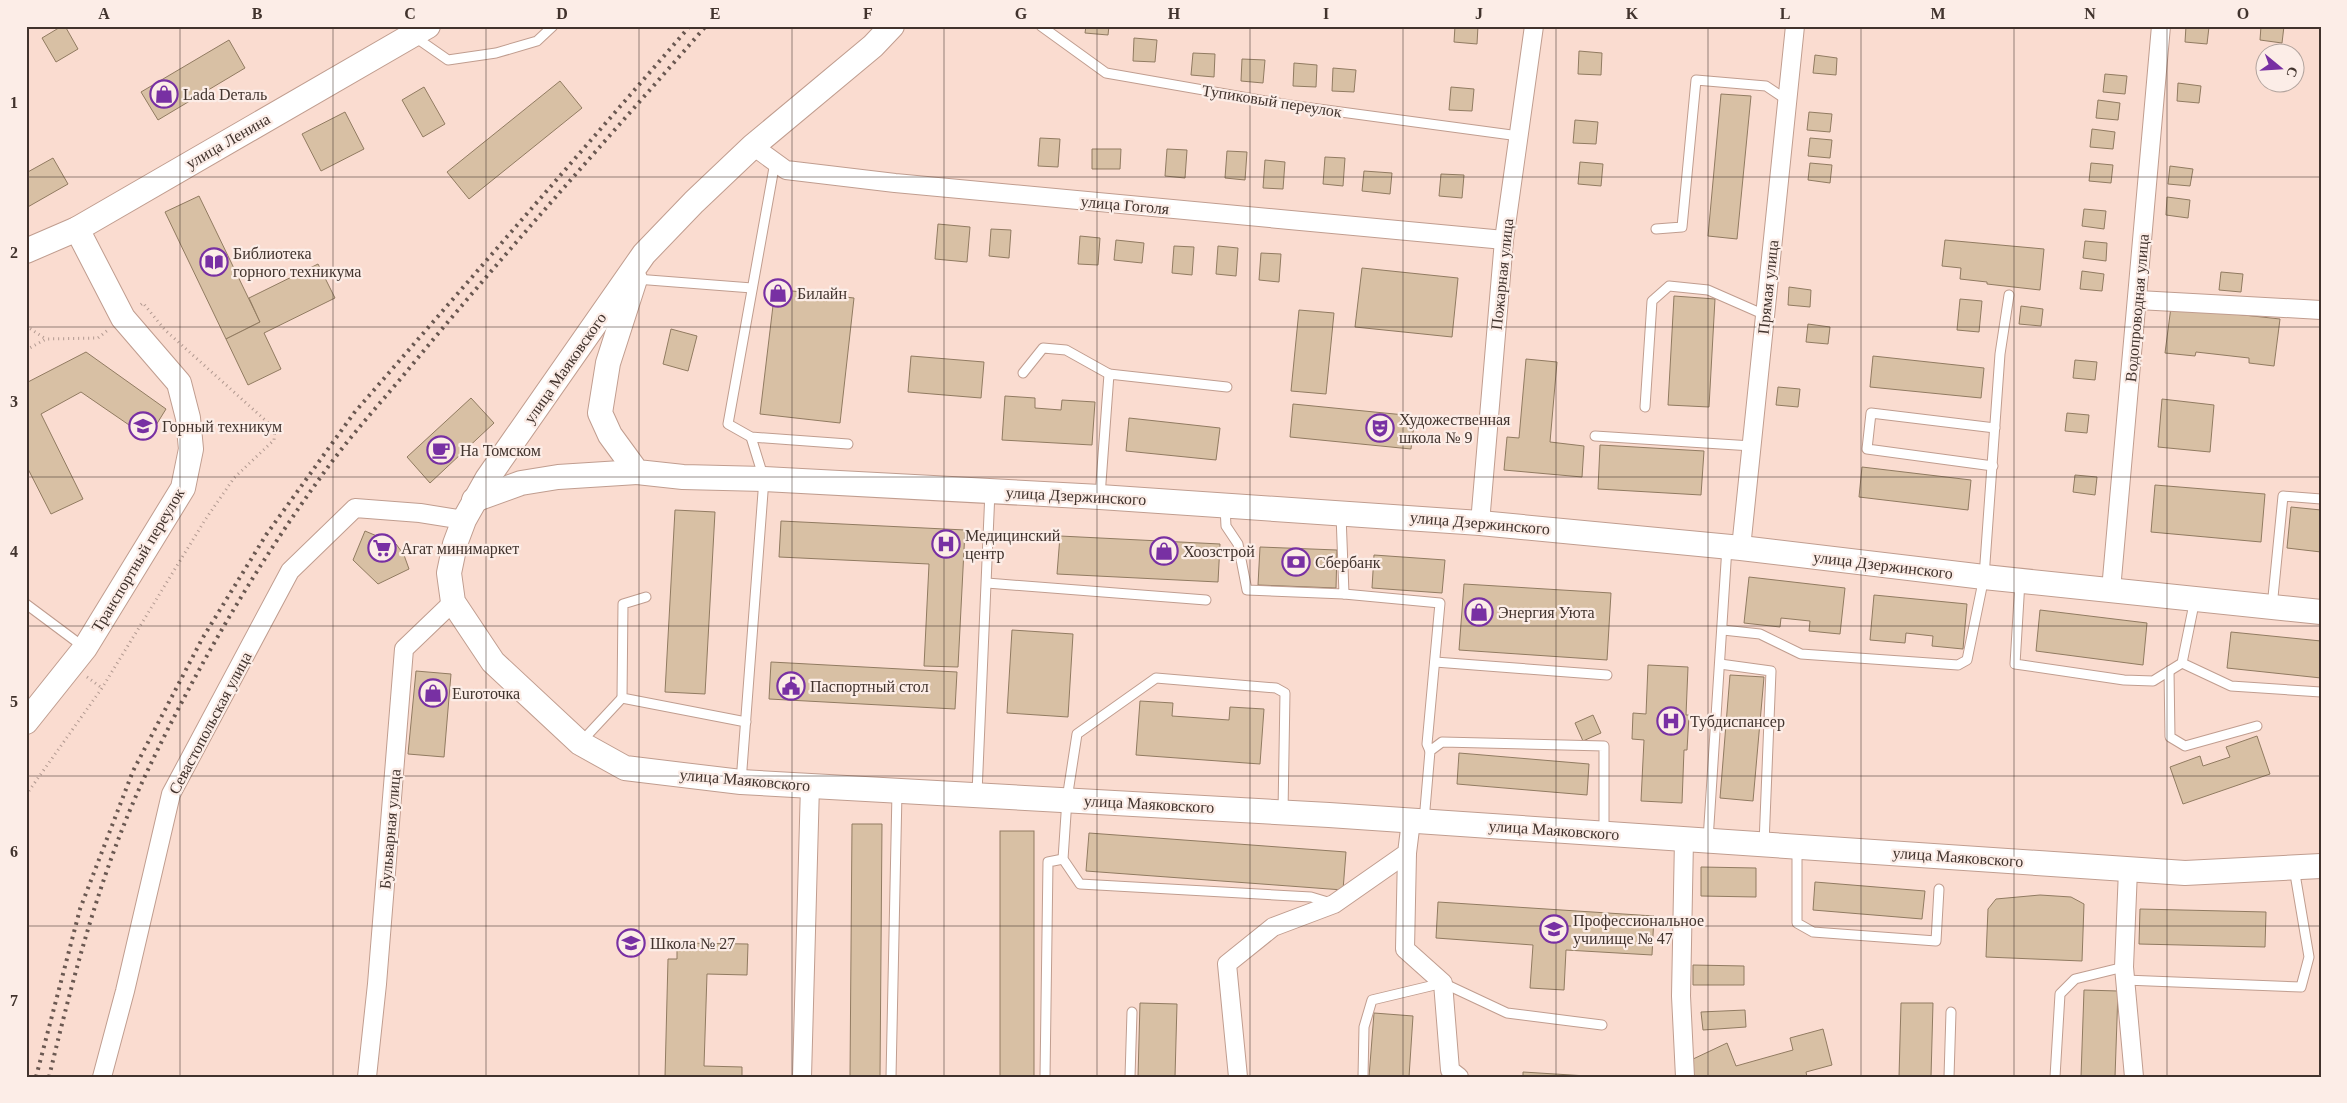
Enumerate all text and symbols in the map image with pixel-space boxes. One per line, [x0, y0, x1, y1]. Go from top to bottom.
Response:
text: A [98, 5, 110, 22]
text: B [252, 5, 263, 22]
text: C [404, 5, 416, 22]
text: D [556, 5, 568, 22]
text: E [710, 5, 720, 22]
text: F [863, 5, 873, 22]
text: G [1015, 5, 1028, 22]
text: H [1168, 5, 1181, 22]
text: I [1323, 5, 1329, 22]
text: J [1475, 5, 1483, 22]
text: K [1626, 5, 1639, 22]
text: L [1780, 5, 1790, 22]
text: M [1930, 5, 1946, 22]
text: N [2084, 5, 2096, 22]
text: O [2237, 5, 2249, 22]
north arrow [2254, 42, 2304, 92]
text: С [2283, 65, 2301, 79]
shop icon: Lada Dеталь [149, 79, 179, 109]
street label: Тупиковый переулок [1201, 82, 1343, 121]
place label: Lada Dеталь [183, 86, 267, 103]
text: 1 [10, 94, 18, 111]
street label: улица Ленина [183, 110, 274, 173]
street label: улица Гоголя [1080, 193, 1171, 218]
street label: Пожарная улица [1488, 217, 1517, 331]
street label: Водопроводная улица [2122, 233, 2153, 383]
street label: Прямая улица [1755, 239, 1782, 335]
text: 2 [10, 244, 18, 261]
place label: Библиотека горного техникума [233, 245, 361, 281]
library icon: Библиотека горного техникума [199, 247, 229, 277]
shop icon: Билайн [763, 278, 793, 308]
place label: Билайн [797, 285, 847, 302]
street label: улица Маяковского [521, 310, 610, 427]
text: 3 [10, 393, 18, 410]
school or university icon: Горный техникум [128, 411, 158, 441]
place label: Художественная школа № 9 [1399, 411, 1511, 446]
theatre icon: Художественная школа № 9 [1365, 413, 1395, 443]
place label: Горный техникум [162, 418, 282, 436]
cafe icon: На Томском [426, 435, 456, 465]
place label: На Томском [460, 442, 541, 459]
street label: улица Дзержинского [1005, 484, 1147, 509]
street label: Транспортный переулок [88, 485, 189, 635]
street label: улица Дзержинского [1409, 508, 1551, 539]
place label: Медицинский центр [965, 527, 1061, 563]
hospital icon: Медицинский центр [931, 529, 961, 559]
supermarket icon: Агат минимаркет [367, 533, 397, 563]
shop icon: Хоозстрой [1149, 536, 1179, 566]
place label: Агат минимаркет [401, 540, 519, 558]
text: 4 [10, 543, 18, 560]
place label: Хоозстрой [1183, 543, 1255, 561]
bank icon: Сбербанк [1281, 547, 1311, 577]
street label: улица Дзержинского [1812, 548, 1954, 583]
place label: Сбербанк [1315, 554, 1381, 572]
shop icon: Энергия Уюта [1464, 597, 1494, 627]
place label: Энергия Уюта [1498, 604, 1595, 622]
street label: Севастопольская улица [165, 649, 256, 797]
public building icon: Паспортный стол [776, 671, 806, 701]
shop icon: Euroточка [418, 678, 448, 708]
place label: Паспортный стол [810, 678, 929, 696]
place label: Euroточка [452, 685, 520, 702]
text: 5 [10, 693, 18, 710]
hospital icon: Тубдиспансер [1656, 706, 1686, 736]
place label: Тубдиспансер [1690, 713, 1785, 731]
street label: улица Маяковского [679, 766, 811, 795]
street label: Бульварная улица [376, 768, 405, 890]
street label: улица Маяковского [1083, 792, 1215, 817]
street label: улица Маяковского [1488, 817, 1620, 844]
text: 6 [10, 843, 18, 860]
street label: улица Маяковского [1892, 844, 2024, 871]
place label: Профессиональное училище № 47 [1573, 912, 1704, 948]
school or university icon: Профессиональное училище № 47 [1539, 914, 1569, 944]
school or university icon: Школа № 27 [616, 928, 646, 958]
place label: Школа № 27 [650, 935, 735, 952]
text: 7 [10, 992, 18, 1009]

